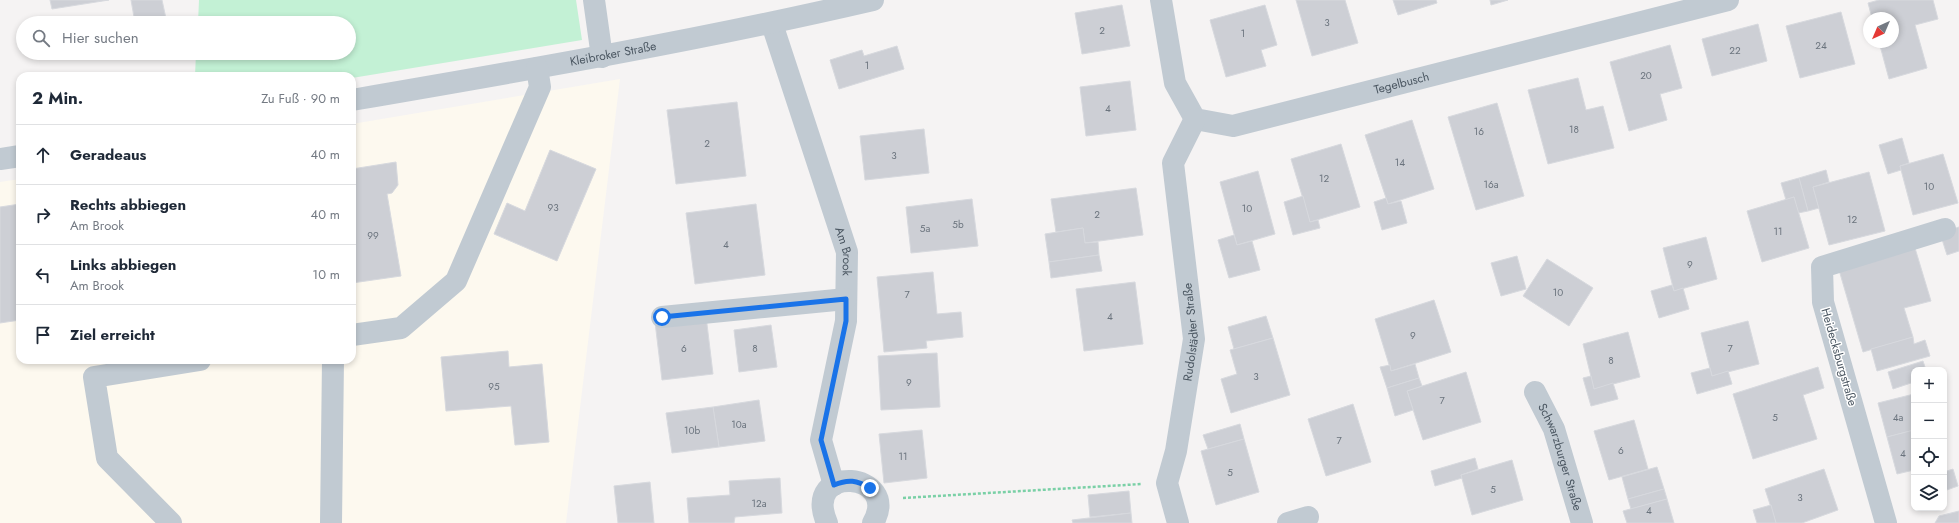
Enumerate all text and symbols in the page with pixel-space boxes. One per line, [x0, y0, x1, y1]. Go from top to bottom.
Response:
north arrow [1863, 12, 1899, 48]
house number: 3 [1324, 15, 1330, 30]
search box [16, 16, 356, 60]
house number: 2 [1099, 23, 1105, 38]
house number: 1 [1241, 26, 1245, 41]
icon: search [30, 27, 52, 49]
text: Hier suchen [62, 27, 139, 49]
street label: Kleibroker Straße [568, 37, 658, 71]
house number: 24 [1815, 38, 1827, 53]
house number: 22 [1729, 43, 1741, 58]
house number: 1 [865, 58, 869, 73]
street label: Tegelbusch [1372, 67, 1431, 99]
house number: 20 [1640, 68, 1652, 83]
text: 2 Min. [32, 86, 83, 110]
text: Zu Fuß · 90 m [261, 89, 340, 108]
house number: 4 [1105, 101, 1111, 116]
house number: 18 [1569, 122, 1579, 137]
house number: 16 [1474, 124, 1484, 139]
house number: 2 [704, 136, 710, 151]
icon: ahead [32, 144, 54, 166]
text: Geradeaus [70, 144, 146, 166]
text: 40 m [311, 145, 340, 164]
house number: 3 [891, 148, 897, 163]
house number: 14 [1395, 155, 1405, 170]
house number: 12 [1319, 171, 1329, 186]
house number: 16a [1483, 177, 1499, 192]
house number: 10 [1924, 179, 1934, 194]
text: Rechts abbiegen [70, 194, 186, 216]
house number: 93 [547, 200, 559, 215]
house number: 10 [1242, 201, 1252, 216]
icon: right [32, 204, 54, 226]
text: 40 m [311, 205, 340, 224]
house number: 2 [1094, 207, 1100, 222]
house number: 12 [1847, 212, 1857, 227]
text: Am Brook [70, 216, 124, 235]
house number: 5b [952, 217, 964, 232]
house number: 5a [920, 221, 930, 236]
street label: Am Brook [830, 224, 856, 277]
house number: 11 [1774, 224, 1783, 239]
house number: 99 [367, 228, 379, 243]
house number: 4 [723, 237, 729, 252]
text: Links abbiegen [70, 254, 176, 276]
house number: 9 [1687, 257, 1693, 272]
icon: left [32, 264, 54, 286]
text: 10 m [312, 265, 340, 284]
text: Am Brook [70, 276, 124, 295]
street label: Rudolstädter Straße [1178, 282, 1203, 382]
house number: 10 [1553, 285, 1563, 300]
house number: 7 [904, 287, 910, 302]
street label: Heidecksburgstraße [1816, 306, 1862, 408]
route start [653, 308, 671, 326]
house number: 4 [1107, 309, 1113, 324]
icon: arrive [32, 324, 54, 346]
text: Ziel erreicht [70, 324, 155, 346]
house number: 9 [1410, 328, 1416, 343]
house number: 6 [681, 341, 687, 356]
house number: 8 [752, 341, 758, 356]
house number: 7 [1727, 341, 1733, 356]
house number: 8 [1608, 353, 1614, 368]
map controls [1911, 367, 1947, 511]
button: + [1911, 367, 1947, 403]
house number: 3 [1253, 369, 1259, 384]
house number: 9 [906, 375, 912, 390]
house number: 95 [488, 379, 500, 394]
house number: 7 [1439, 393, 1445, 408]
street label: Schwarzburger Straße [1533, 400, 1587, 513]
button: − [1911, 403, 1947, 439]
house number: 5 [1772, 410, 1778, 425]
house number: 4a [1893, 410, 1904, 425]
house number: 10a [731, 417, 747, 432]
house number: 10b [684, 423, 700, 438]
house number: 7 [1336, 433, 1342, 448]
button: locate [1911, 439, 1947, 475]
house number: 6 [1618, 443, 1624, 458]
house number: 4 [1900, 446, 1906, 461]
house number: 11 [899, 449, 908, 464]
house number: 5 [1227, 465, 1233, 480]
button: layers [1911, 475, 1947, 511]
route end [861, 479, 879, 497]
house number: 5 [1490, 482, 1496, 497]
house number: 3 [1797, 490, 1803, 505]
house number: 12a [752, 496, 767, 511]
house number: 4 [1646, 503, 1652, 518]

